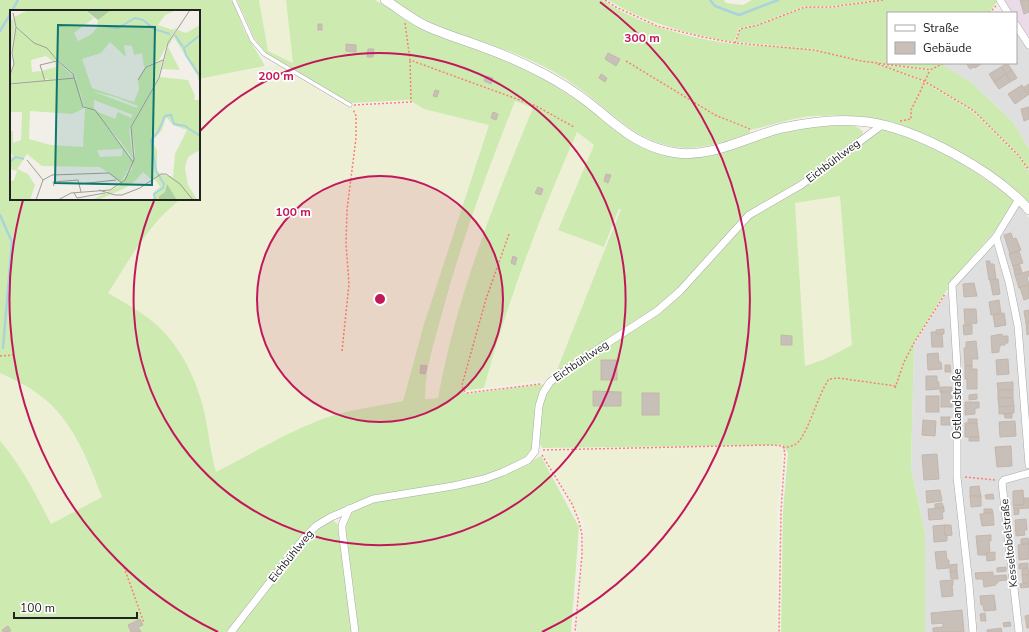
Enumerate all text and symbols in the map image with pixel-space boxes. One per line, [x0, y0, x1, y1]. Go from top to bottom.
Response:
inset map [10, 10, 200, 200]
legend [887, 12, 1017, 64]
text: Straße [923, 20, 959, 36]
text: 300 m [624, 30, 660, 46]
text: Gebäude [923, 40, 972, 56]
text: 200 m [258, 68, 294, 84]
street label: Eichbühlweg [803, 136, 863, 186]
text: 100 m [275, 204, 311, 220]
centre of rings [373, 292, 387, 306]
street label: Eichbühlweg [550, 337, 612, 385]
street label: Ostlandstraße [950, 369, 965, 439]
street label: Kesseltobelstraße [997, 498, 1021, 588]
street label: Eichbühlweg [265, 527, 317, 585]
scale bar [14, 594, 137, 620]
text: 100 m [20, 600, 55, 616]

